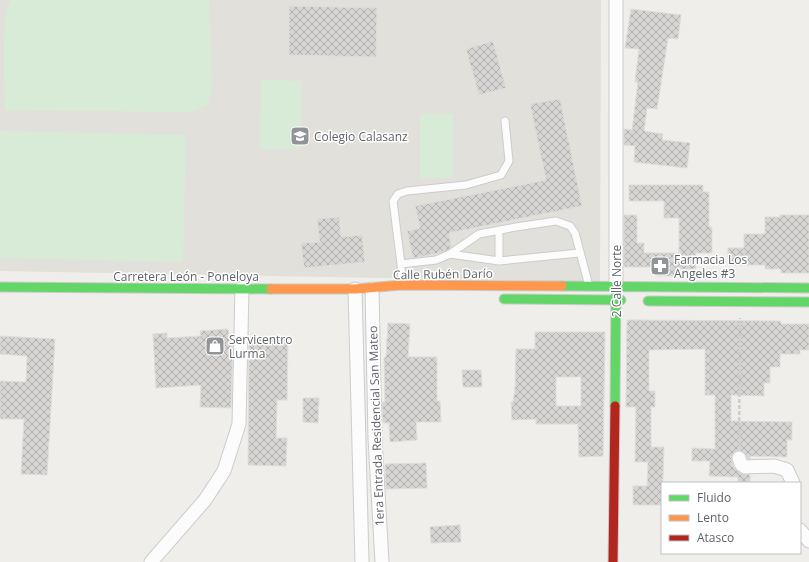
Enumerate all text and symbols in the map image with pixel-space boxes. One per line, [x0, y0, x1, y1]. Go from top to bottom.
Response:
school or university icon: Colegio Calasanz [289, 125, 311, 147]
place label: Colegio Calasanz [314, 128, 408, 145]
street label: 2 Calle Norte [608, 245, 625, 317]
place label: Farmacia Los Angeles #3 [674, 251, 748, 282]
pharmacy icon: Farmacia Los Angeles #3 [649, 255, 671, 277]
street label: Calle Rubén Darío [393, 265, 493, 283]
street label: Carretera León - Poneloya [113, 268, 259, 285]
street label: 1era Entrada Residencial San Mateo [364, 325, 388, 527]
place label: Servicentro Lurma [229, 331, 293, 362]
shop icon: Servicentro Lurma [204, 335, 226, 357]
legend [661, 482, 801, 554]
text: Fluido [697, 489, 731, 506]
text: Lento [697, 509, 729, 526]
text: Atasco [697, 529, 734, 546]

